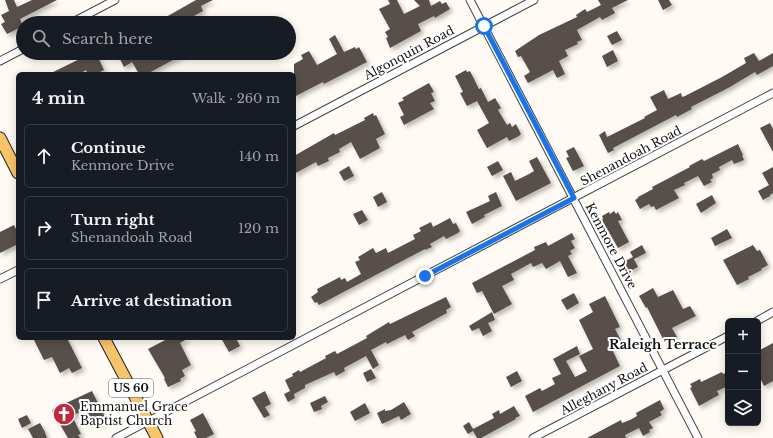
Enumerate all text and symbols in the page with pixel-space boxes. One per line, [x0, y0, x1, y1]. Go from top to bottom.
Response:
search box [16, 16, 296, 60]
route start [475, 17, 493, 35]
street label: Algonquin Road [360, 22, 456, 83]
icon: search [30, 27, 52, 49]
text: Search here [62, 29, 153, 48]
text: 4 min [32, 88, 85, 109]
text: Walk · 260 m [192, 90, 280, 107]
street label: Shenandoah Road [578, 123, 684, 189]
text: Continue [71, 138, 146, 157]
icon: ahead [33, 145, 55, 167]
text: 140 m [239, 148, 279, 165]
text: Kenmore Drive [71, 157, 174, 174]
street label: Kenmore Drive [582, 200, 640, 291]
text: Turn right [71, 210, 154, 229]
icon: right [33, 217, 55, 239]
text: 120 m [238, 220, 279, 237]
text: Shenandoah Road [71, 229, 193, 246]
route end [416, 267, 434, 285]
icon: arrive [33, 289, 55, 311]
text: Arrive at destination [71, 291, 232, 310]
map controls [725, 318, 761, 426]
button: + [725, 318, 761, 354]
district label: Raleigh Terrace [609, 336, 717, 353]
button: − [725, 354, 761, 390]
street label: Alleghany Road [557, 359, 650, 418]
road number: US 60 [109, 379, 153, 397]
button: layers [725, 390, 761, 426]
place label: Emmanuel Grace Baptist Church [80, 399, 188, 428]
church icon: Emmanuel Grace Baptist Church [51, 401, 77, 427]

